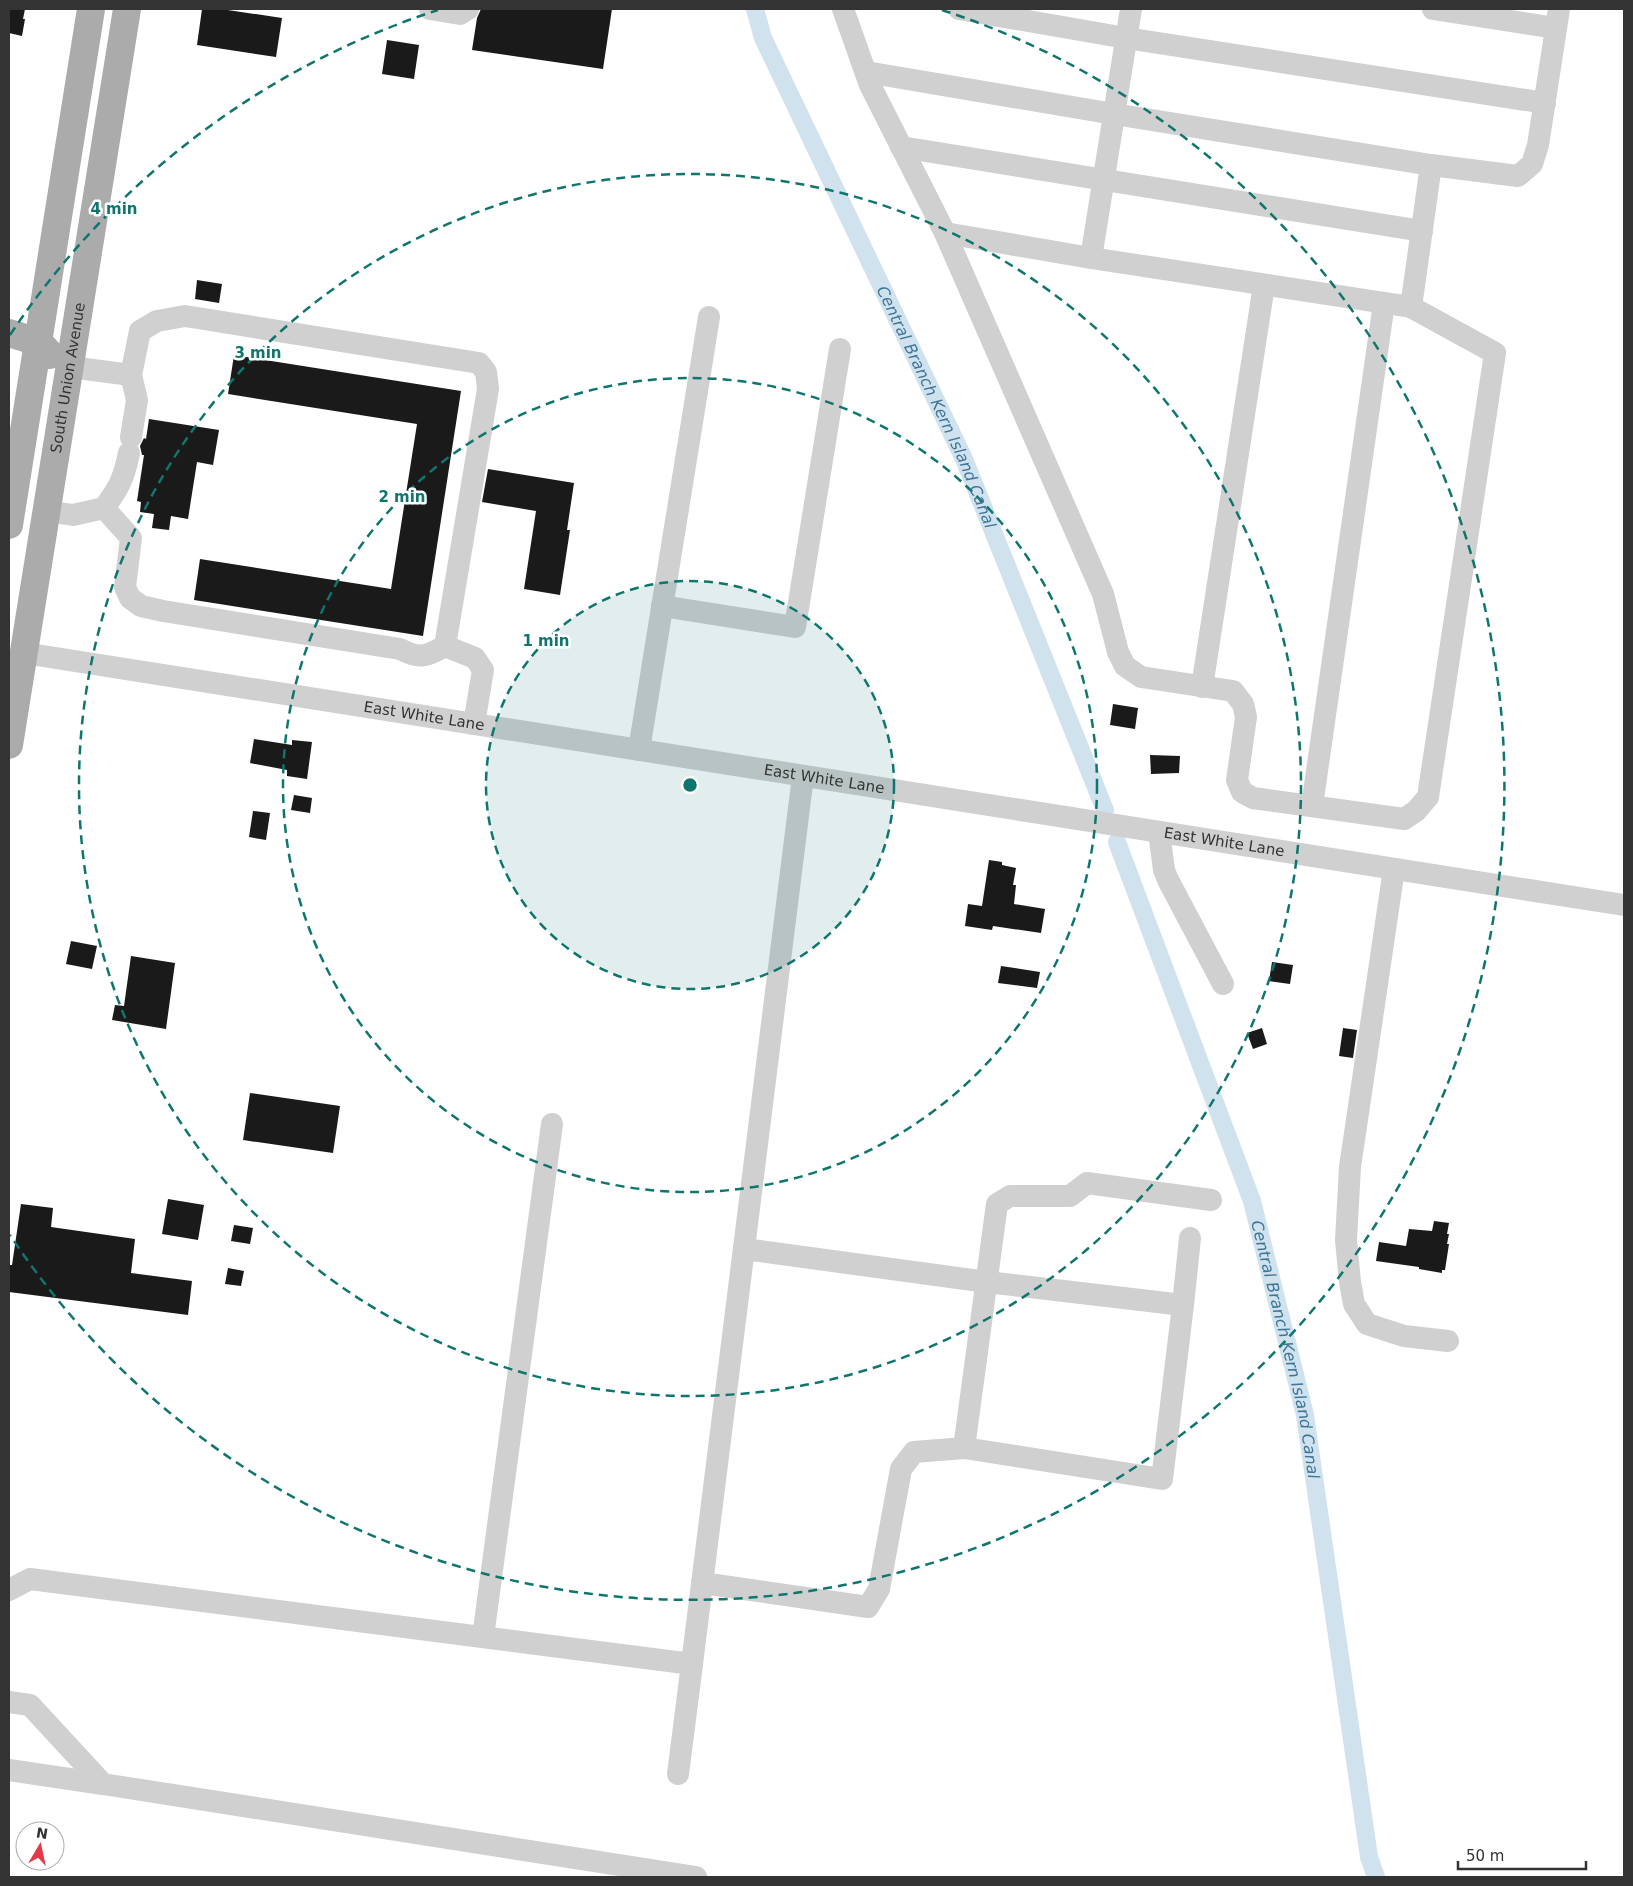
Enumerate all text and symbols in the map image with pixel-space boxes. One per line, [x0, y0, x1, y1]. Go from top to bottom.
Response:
text: 4 min [90, 200, 138, 218]
water label: Central Branch Kern Island Canal [873, 283, 1000, 531]
street label: South Union Avenue [47, 301, 89, 454]
text: 3 min [234, 344, 282, 362]
text: 2 min [378, 488, 426, 506]
text: 1 min [522, 632, 570, 650]
street label: East White Lane [362, 698, 486, 734]
street label: East White Lane [763, 761, 886, 797]
centre of rings [681, 776, 699, 794]
street label: East White Lane [1163, 824, 1286, 860]
water label: Central Branch Kern Island Canal [1248, 1218, 1324, 1481]
north arrow [15, 1821, 65, 1871]
text: N [35, 1824, 49, 1842]
scale bar [1458, 1838, 1586, 1870]
text: 50 m [1466, 1847, 1504, 1865]

